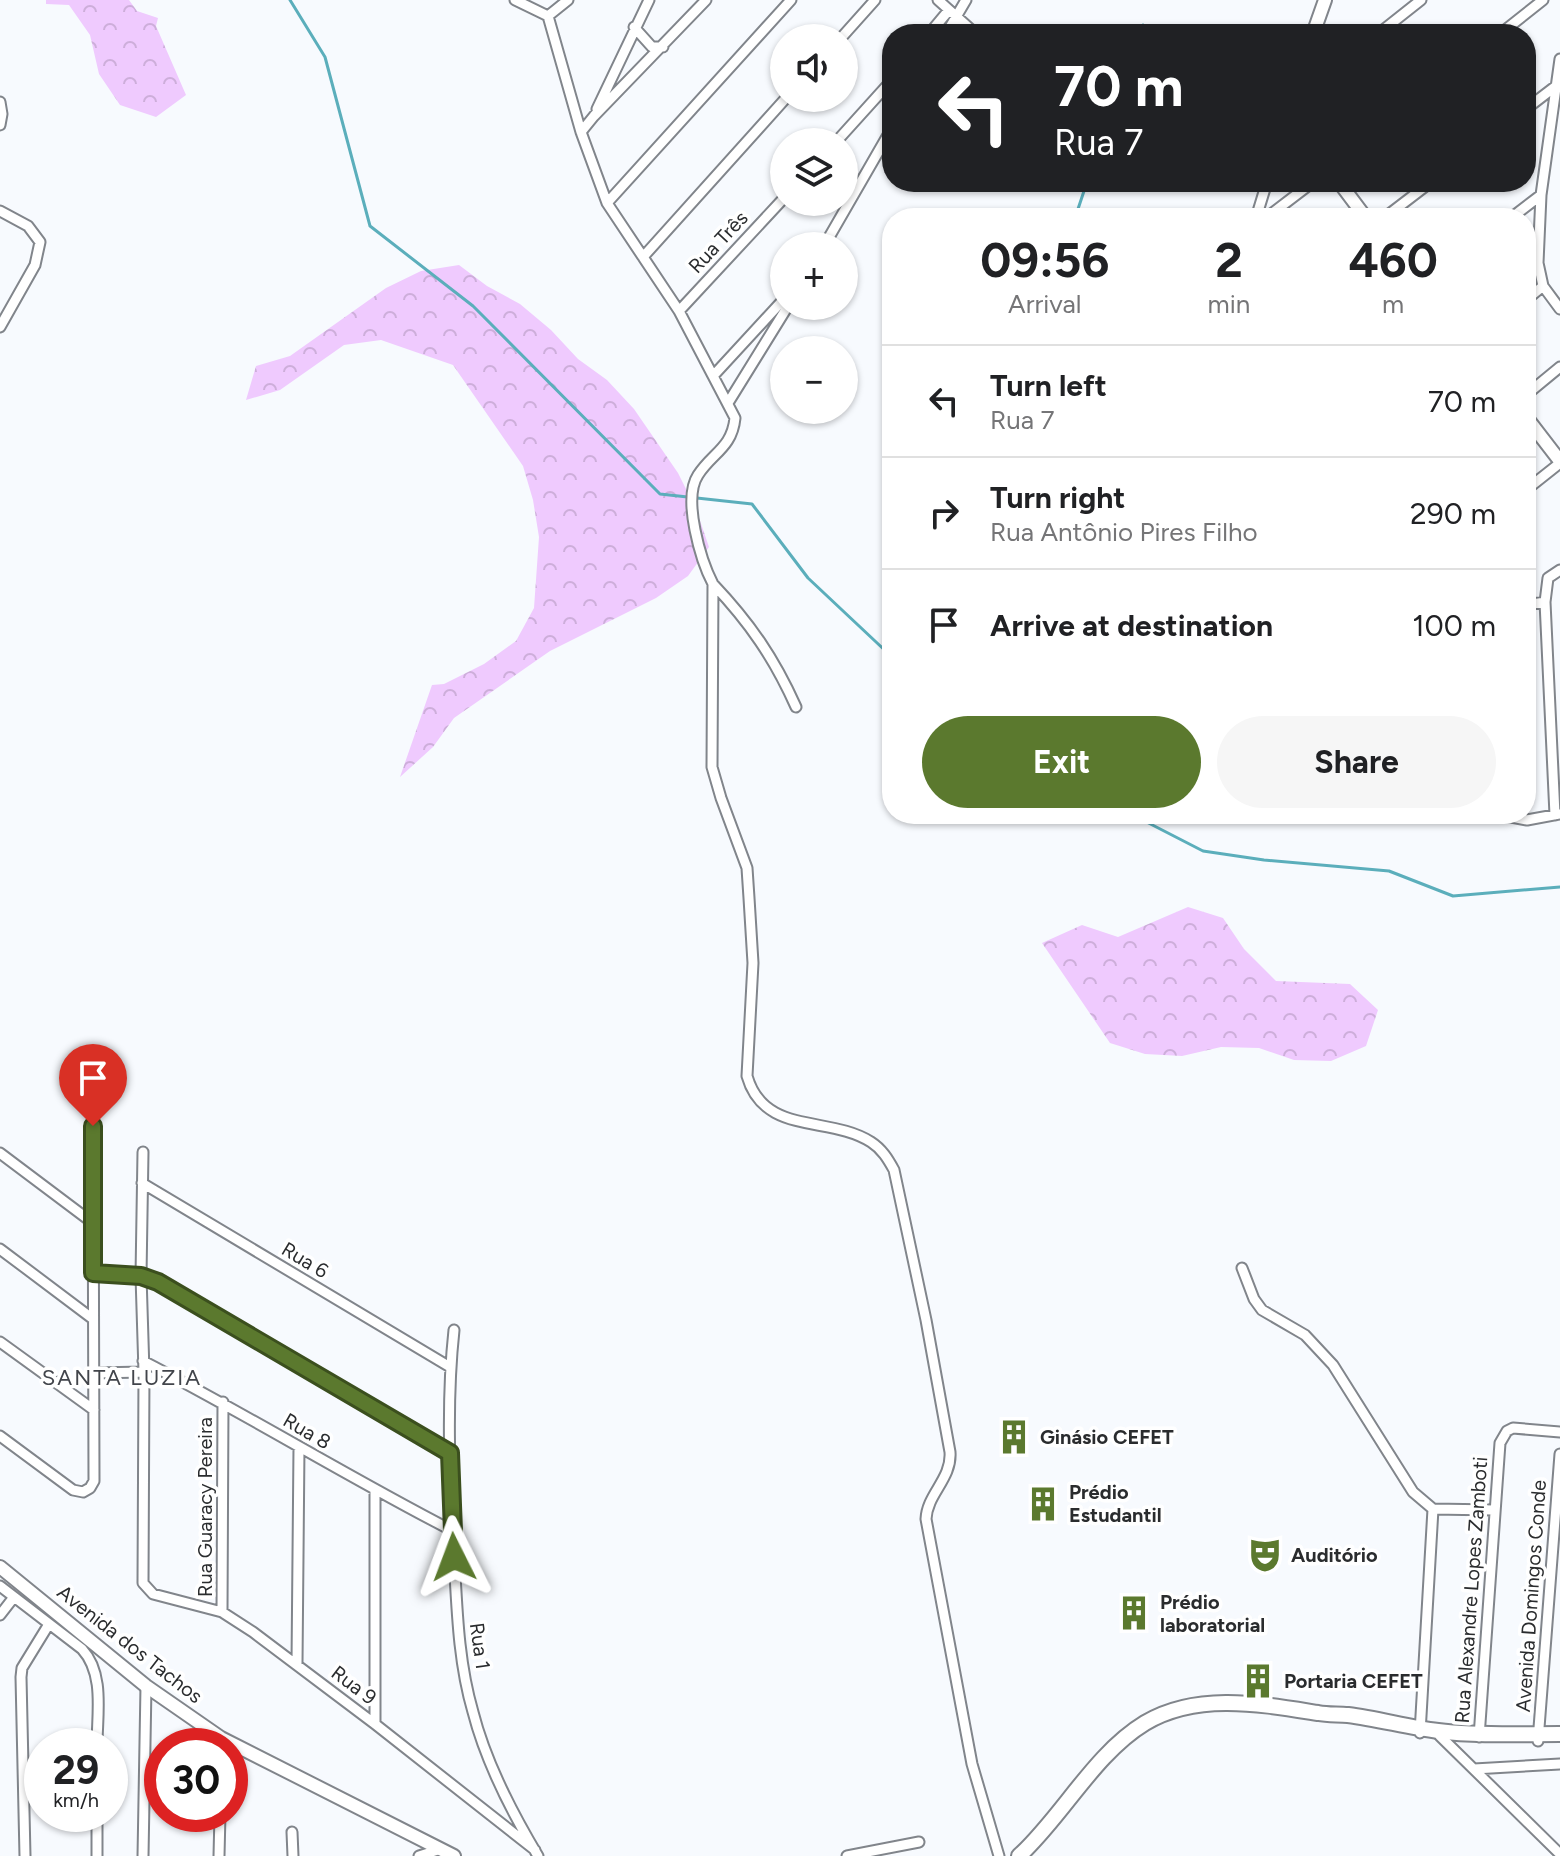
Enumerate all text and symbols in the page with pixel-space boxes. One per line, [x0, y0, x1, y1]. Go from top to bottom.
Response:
map controls [770, 24, 858, 424]
button: sound [770, 24, 858, 112]
text: 70 m [1054, 53, 1184, 120]
icon: left [922, 56, 1026, 160]
text: Rua 7 [1054, 121, 1143, 164]
button: layers [770, 128, 858, 216]
street label: Rua Três [683, 206, 753, 278]
text: 09:56 [980, 231, 1109, 289]
text: 2 [1215, 231, 1243, 289]
text: 460 [1348, 231, 1438, 289]
button: + [770, 232, 858, 320]
text: Arrival [1008, 288, 1081, 320]
text: min [1208, 288, 1250, 320]
text: m [1382, 288, 1404, 320]
button: − [770, 336, 858, 424]
text: Turn left [990, 367, 1107, 404]
icon: left [922, 379, 966, 423]
text: 70 m [1428, 383, 1496, 420]
text: Rua 7 [990, 404, 1054, 436]
text: Turn right [990, 479, 1125, 516]
icon: right [922, 491, 966, 535]
text: 290 m [1410, 495, 1496, 532]
text: Rua Antônio Pires Filho [990, 516, 1258, 548]
icon: arrive [922, 603, 966, 647]
text: Arrive at destination [990, 607, 1273, 644]
text: 100 m [1412, 607, 1496, 644]
button: Exit [922, 716, 1201, 808]
button: Share [1217, 716, 1496, 808]
pin [59, 1044, 127, 1126]
icon: arrive [71, 1056, 115, 1100]
street label: Rua 6 [277, 1237, 333, 1283]
district label: SANTA LUZIA [42, 1364, 202, 1391]
street label: Rua 8 [279, 1408, 335, 1454]
street label: Rua Guaracy Pereira [193, 1417, 217, 1597]
building icon: Ginásio CEFET [995, 1418, 1033, 1456]
place label: Ginásio CEFET [1040, 1425, 1174, 1449]
street label: Rua Alexandre Lopes Zamboti [1450, 1456, 1492, 1724]
street label: Avenida Domingos Conde [1511, 1479, 1551, 1713]
place label: Prédio Estudantil [1069, 1480, 1162, 1527]
building icon: Prédio Estudantil [1024, 1485, 1062, 1523]
position arrow [412, 1515, 496, 1599]
theatre icon: Auditório [1246, 1536, 1284, 1574]
place label: Auditório [1291, 1543, 1378, 1567]
street label: Avenida dos Tachos [53, 1580, 207, 1708]
place label: Prédio laboratorial [1160, 1590, 1265, 1637]
building icon: Prédio laboratorial [1115, 1594, 1153, 1632]
street label: Rua 1 [465, 1621, 495, 1671]
street label: Rua 9 [327, 1660, 381, 1710]
building icon: Portaria CEFET [1239, 1662, 1277, 1700]
place label: Portaria CEFET [1284, 1669, 1423, 1693]
speed limit sign: 30 [144, 1728, 248, 1832]
text: 29 [53, 1746, 99, 1794]
text: km/h [53, 1788, 99, 1812]

